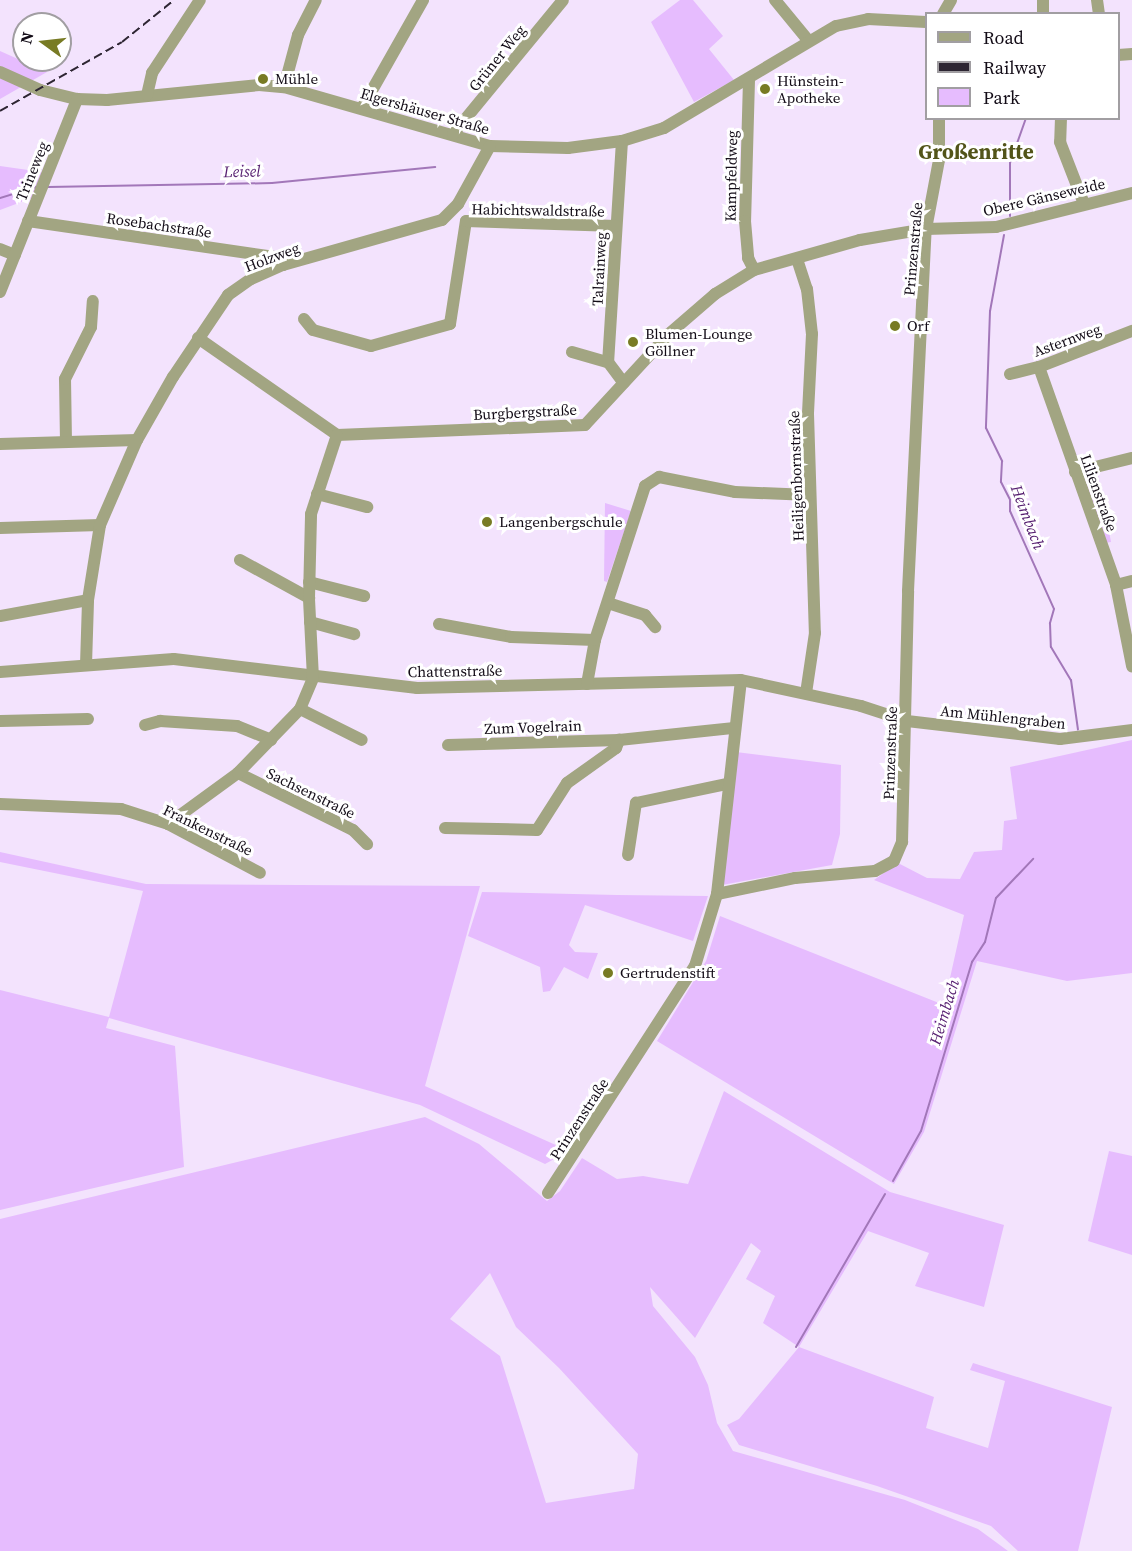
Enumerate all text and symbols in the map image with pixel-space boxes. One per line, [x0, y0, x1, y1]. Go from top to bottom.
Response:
north arrow [12, 12, 72, 72]
legend [925, 12, 1120, 120]
street label: Grüner Weg [465, 21, 529, 95]
text: Road [983, 25, 1024, 50]
text: N [14, 29, 39, 46]
text: Railway [983, 55, 1046, 80]
place label: Mühle [275, 70, 318, 88]
place label: Hünstein- Apotheke [777, 71, 844, 106]
marker: Mühle [256, 72, 270, 86]
marker: Hünstein- Apotheke [758, 82, 772, 96]
street label: Elgershäuser Straße [358, 84, 492, 138]
text: Park [983, 85, 1020, 110]
street label: Kampfeldweg [721, 130, 741, 222]
street label: Trineweg [12, 139, 52, 203]
district label: Großenritte [918, 139, 1034, 165]
water label: Leisel [223, 161, 261, 181]
street label: Obere Gänseweide [981, 174, 1107, 220]
street label: Habichtswaldstraße [471, 200, 605, 220]
street label: Prinzenstraße [900, 201, 926, 297]
street label: Rosebachstraße [105, 209, 213, 241]
street label: Talrainweg [588, 232, 610, 306]
street label: Holzweg [242, 238, 302, 276]
place label: Orf [907, 317, 929, 335]
marker: Orf [888, 319, 902, 333]
street label: Asternweg [1031, 319, 1103, 361]
place label: Blumen-Lounge Göllner [645, 324, 752, 359]
marker: Blumen-Lounge Göllner [626, 335, 640, 349]
street label: Burgbergstraße [473, 400, 577, 424]
street label: Heiligenbornstraße [785, 410, 807, 542]
street label: Lilienstraße [1077, 452, 1121, 534]
water label: Heimbach [1007, 482, 1049, 552]
place label: Langenbergschule [499, 513, 623, 531]
marker: Langenbergschule [480, 515, 494, 529]
street label: Chattenstraße [408, 661, 502, 681]
street label: Am Mühlengraben [939, 701, 1067, 733]
street label: Prinzenstraße [879, 706, 901, 800]
street label: Zum Vogelrain [484, 716, 582, 738]
street label: Sachsenstraße [264, 764, 358, 822]
street label: Frankenstraße [160, 801, 256, 859]
place label: Gertrudenstift [620, 964, 715, 982]
marker: Gertrudenstift [601, 966, 615, 980]
water label: Heimbach [925, 977, 963, 1047]
street label: Prinzenstraße [546, 1075, 612, 1163]

